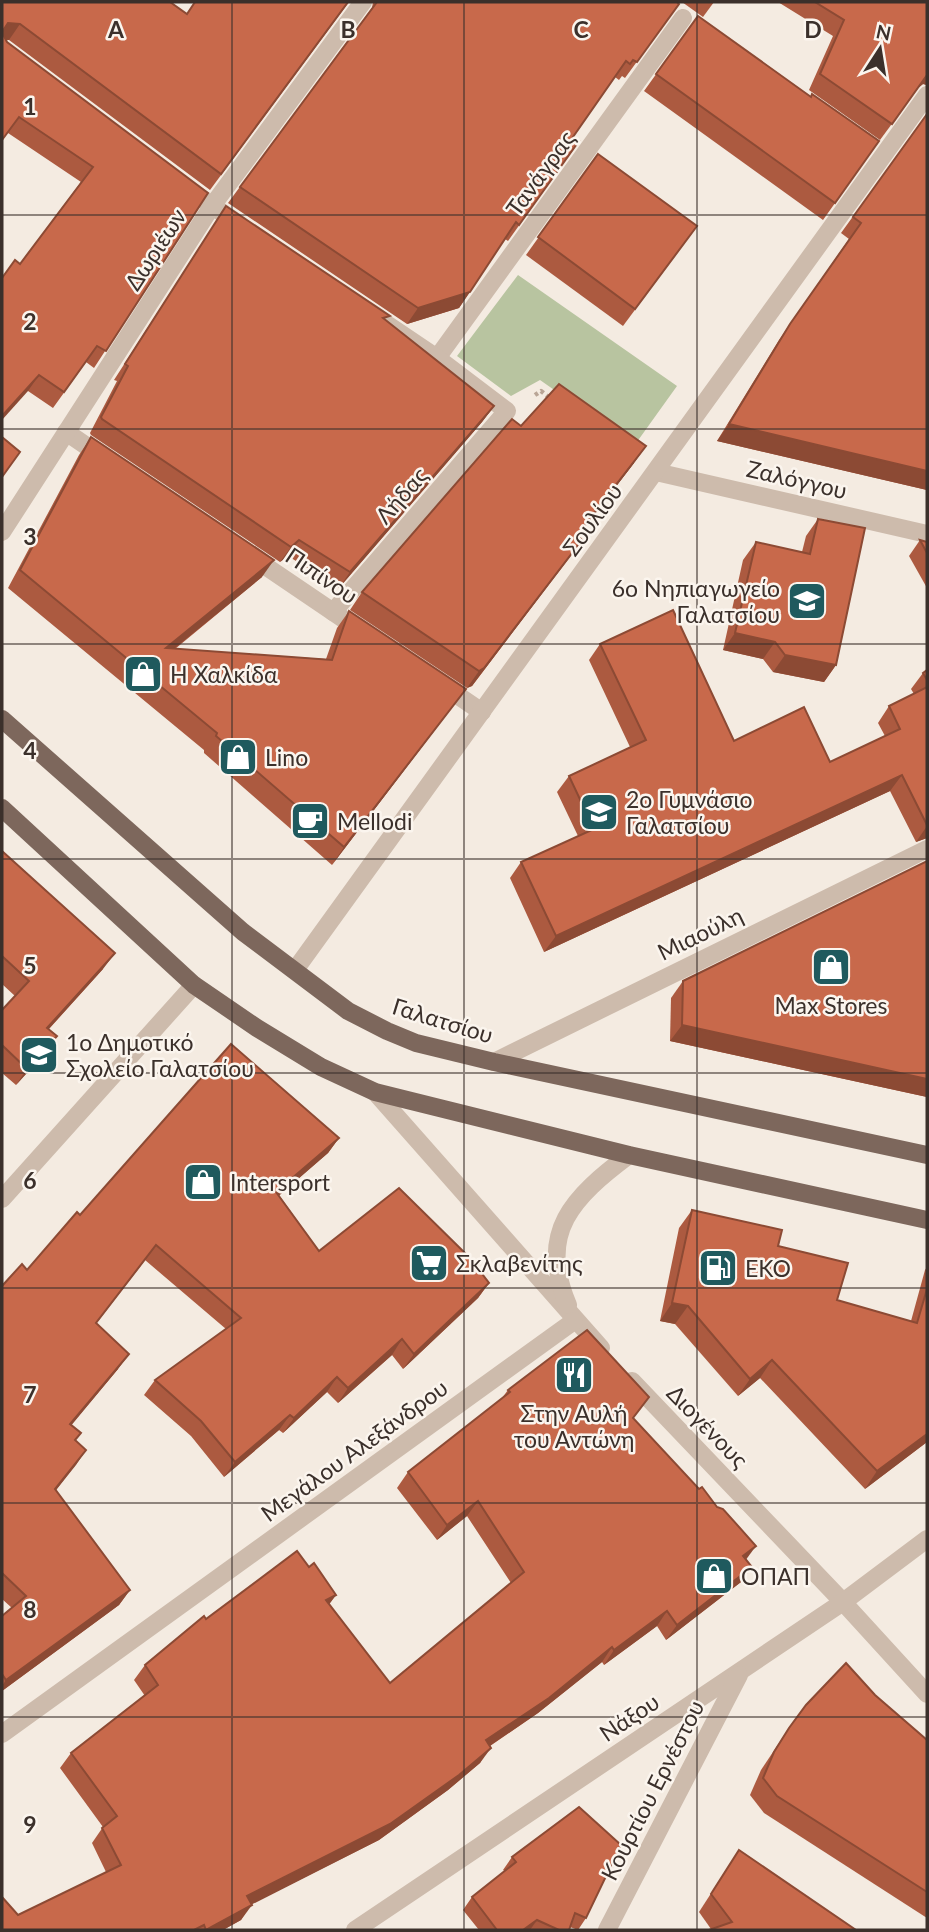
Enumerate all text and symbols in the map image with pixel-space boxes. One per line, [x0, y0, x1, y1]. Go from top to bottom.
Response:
north arrow [845, 14, 915, 84]
text: A [107, 15, 125, 43]
text: B [340, 15, 356, 43]
text: C [573, 15, 589, 43]
text: D [804, 15, 822, 43]
text: N [874, 19, 893, 45]
text: 1 [23, 92, 37, 120]
street label: Τανάγρας [500, 125, 581, 221]
street label: Δωριέων [118, 203, 192, 295]
text: 2 [23, 307, 37, 335]
street label: Ζαλόγγου [744, 454, 850, 504]
street label: Λήδας [369, 461, 433, 529]
street label: Σουλίου [556, 477, 628, 561]
text: 3 [23, 522, 37, 550]
street label: Πιπίνου [281, 541, 363, 609]
place label: 6ο Νηπιαγωγείο Γαλατσίου [612, 574, 780, 628]
school or university icon: 6ο Νηπιαγωγείο Γαλατσίου [786, 580, 828, 622]
shop icon: Η Χαλκίδα [122, 653, 164, 695]
place label: Η Χαλκίδα [170, 660, 278, 688]
text: 4 [23, 736, 37, 764]
shop icon: Lino [217, 736, 259, 778]
place label: Lino [265, 743, 308, 771]
place label: 2ο Γυμνάσιο Γαλατσίου [626, 785, 752, 839]
school or university icon: 2ο Γυμνάσιο Γαλατσίου [578, 791, 620, 833]
cafe icon: Mellodi [289, 800, 331, 842]
place label: Mellodi [337, 807, 412, 835]
street label: Μιαούλη [653, 900, 747, 966]
shop icon: Max Stores [810, 946, 852, 988]
text: 5 [23, 951, 37, 979]
street label: Γαλατσίου [389, 991, 497, 1049]
place label: Max Stores [775, 991, 888, 1019]
place label: 1ο Δημοτικό Σχολείο Γαλατσίου [66, 1028, 254, 1082]
school or university icon: 1ο Δημοτικό Σχολείο Γαλατσίου [18, 1034, 60, 1076]
shop icon: Intersport [182, 1161, 224, 1203]
text: 6 [23, 1166, 37, 1194]
place label: Intersport [230, 1168, 331, 1196]
supermarket icon: Σκλαβενίτης [408, 1242, 450, 1284]
fuel station icon: EKO [697, 1247, 739, 1289]
place label: Σκλαβενίτης [456, 1249, 583, 1277]
place label: EKO [745, 1254, 791, 1282]
restaurant icon: Στην Αυλή του Αντώνη [553, 1354, 595, 1396]
street label: Μεγάλου Αλεξάνδρου [255, 1373, 453, 1527]
street label: Διογένους [662, 1379, 755, 1474]
text: 7 [23, 1380, 37, 1408]
place label: Στην Αυλή του Αντώνη [514, 1399, 634, 1453]
shop icon: ΟΠΑΠ [693, 1555, 735, 1597]
place label: ΟΠΑΠ [741, 1562, 810, 1590]
text: 8 [23, 1595, 37, 1623]
street label: Νάξου [594, 1687, 664, 1747]
street label: Κουρτίου Ερνέστου [595, 1695, 709, 1885]
text: 9 [23, 1810, 37, 1838]

